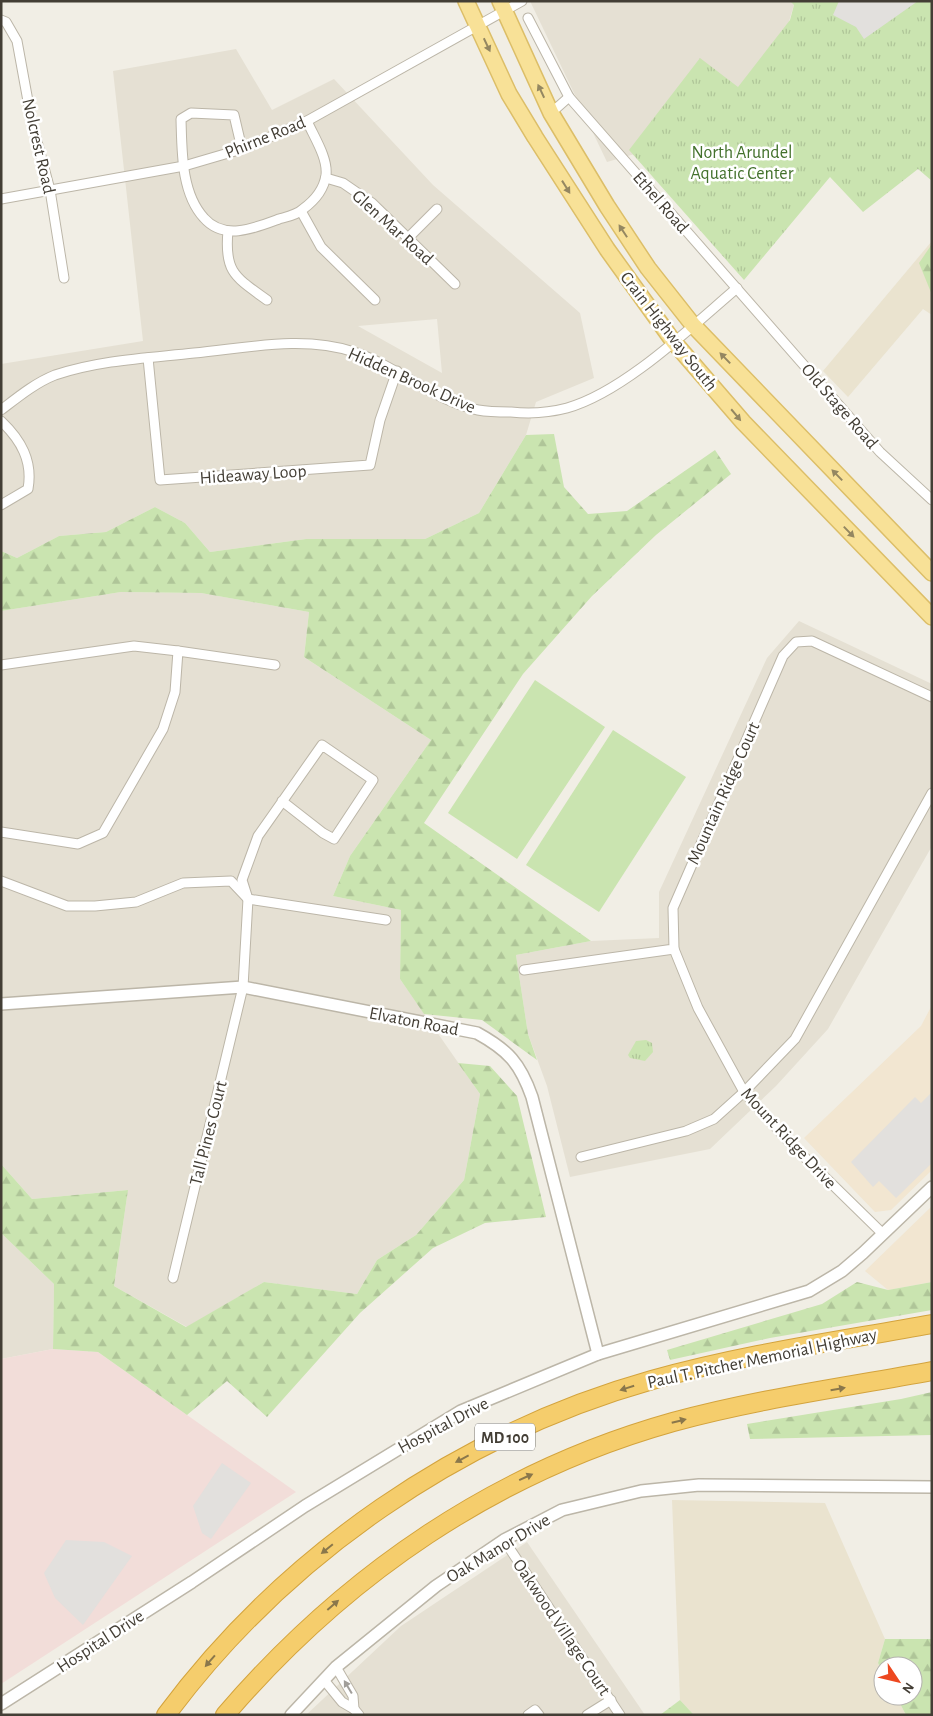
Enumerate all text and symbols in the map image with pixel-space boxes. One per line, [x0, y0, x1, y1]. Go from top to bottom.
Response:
one-way arrow [483, 38, 491, 52]
one-way arrow [537, 84, 545, 98]
street label: Nolcrest Road [18, 97, 58, 196]
street label: Phirne Road [222, 114, 308, 162]
park label: North Arundel Aquatic Center [691, 144, 794, 183]
street label: Ethel Road [629, 168, 692, 237]
one-way arrow [562, 180, 571, 193]
street label: Glen Mar Road [348, 187, 436, 269]
one-way arrow [619, 224, 628, 238]
street label: Crain Highway South [616, 269, 720, 395]
street label: Hidden Brook Drive [345, 345, 478, 417]
one-way arrow [719, 352, 731, 364]
street label: Old Stage Road [797, 361, 881, 453]
one-way arrow [731, 408, 742, 421]
street label: Hideaway Loop [199, 462, 307, 488]
one-way arrow [831, 469, 843, 481]
one-way arrow [843, 526, 855, 538]
street label: Mountain Ridge Court [684, 719, 764, 867]
street label: Elvaton Road [367, 1004, 460, 1039]
street label: Tall Pines Court [187, 1079, 231, 1187]
street label: Mount Ridge Drive [737, 1085, 839, 1193]
street label: Paul T. Pitcher Memorial Highway [646, 1326, 879, 1392]
one-way arrow [620, 1384, 635, 1392]
one-way arrow [830, 1384, 846, 1392]
street label: Hospital Drive [395, 1394, 492, 1457]
one-way arrow [671, 1417, 686, 1425]
road number: MD 100 [475, 1424, 535, 1450]
one-way arrow [455, 1455, 470, 1463]
one-way arrow [519, 1473, 533, 1481]
street label: Oak Manor Drive [444, 1511, 553, 1587]
one-way arrow [321, 1543, 334, 1554]
street label: Oakwood Village Court [509, 1556, 613, 1699]
one-way arrow [326, 1599, 338, 1611]
street label: Hospital Drive [54, 1607, 147, 1677]
one-way arrow [204, 1654, 216, 1666]
north arrow [873, 1656, 923, 1706]
one-way arrow [343, 1680, 352, 1693]
text: N [899, 1680, 916, 1696]

